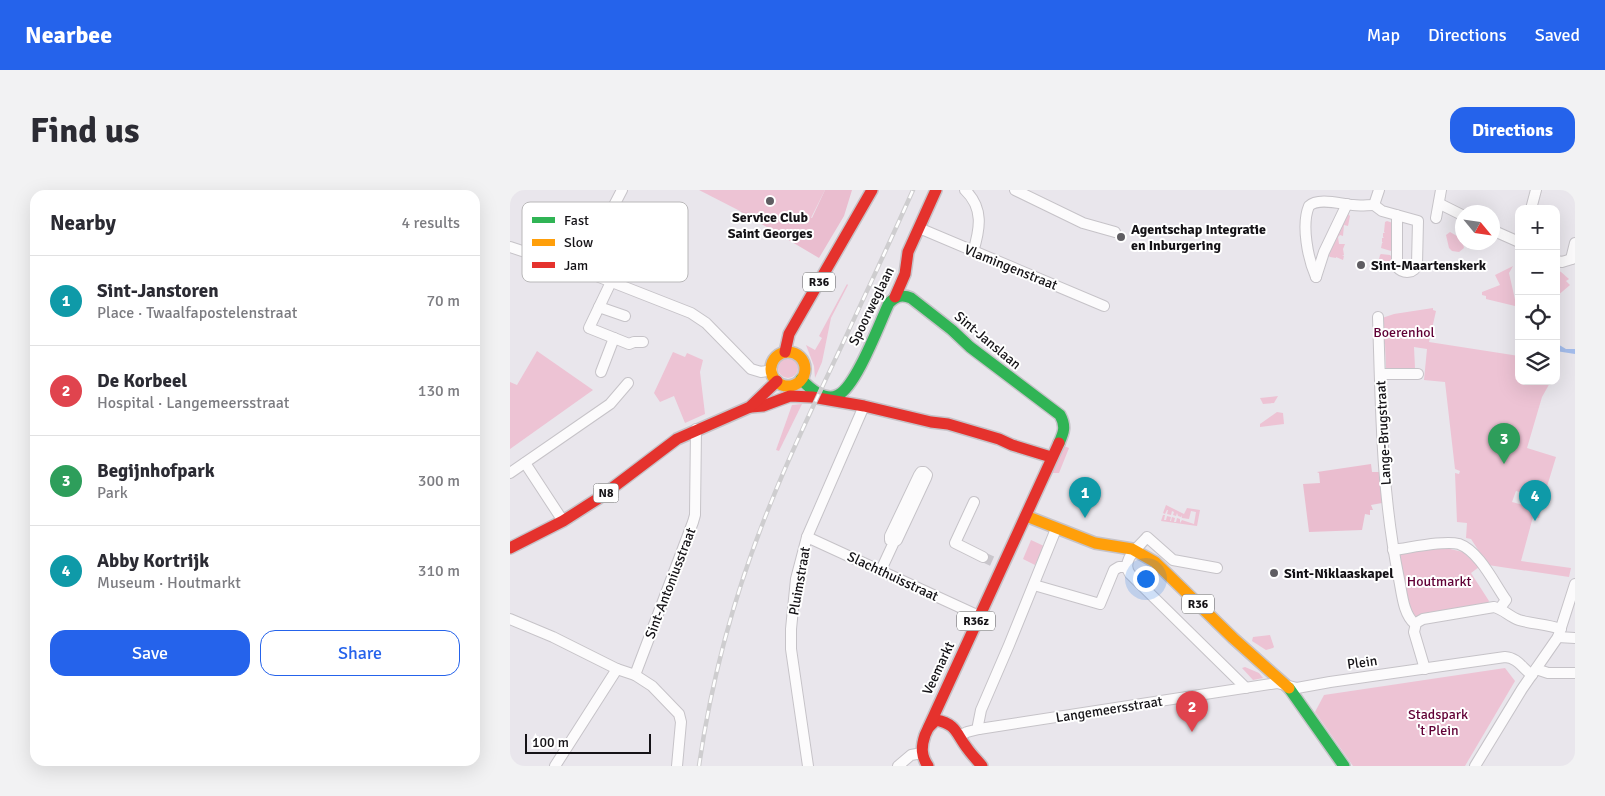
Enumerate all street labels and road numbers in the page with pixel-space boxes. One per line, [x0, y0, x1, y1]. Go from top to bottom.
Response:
street label: Vlamingenstraat [962, 241, 1060, 294]
street label: Spoorweglaan [845, 264, 898, 348]
road number: R36 [803, 272, 835, 291]
street label: Sint-Janslaan [951, 308, 1024, 373]
street label: Lange-Brugstraat [1372, 380, 1395, 486]
road number: N8 [594, 484, 618, 502]
street label: Sint-Antoniusstraat [641, 525, 699, 641]
street label: Pluimstraat [785, 545, 814, 617]
street label: Slachthuisstraat [845, 548, 941, 605]
road number: R36 [1182, 594, 1214, 614]
road number: R36z [957, 612, 995, 631]
street label: Veemarkt [919, 639, 958, 697]
street label: Plein [1346, 652, 1378, 673]
street label: Langemeersstraat [1055, 693, 1164, 726]

